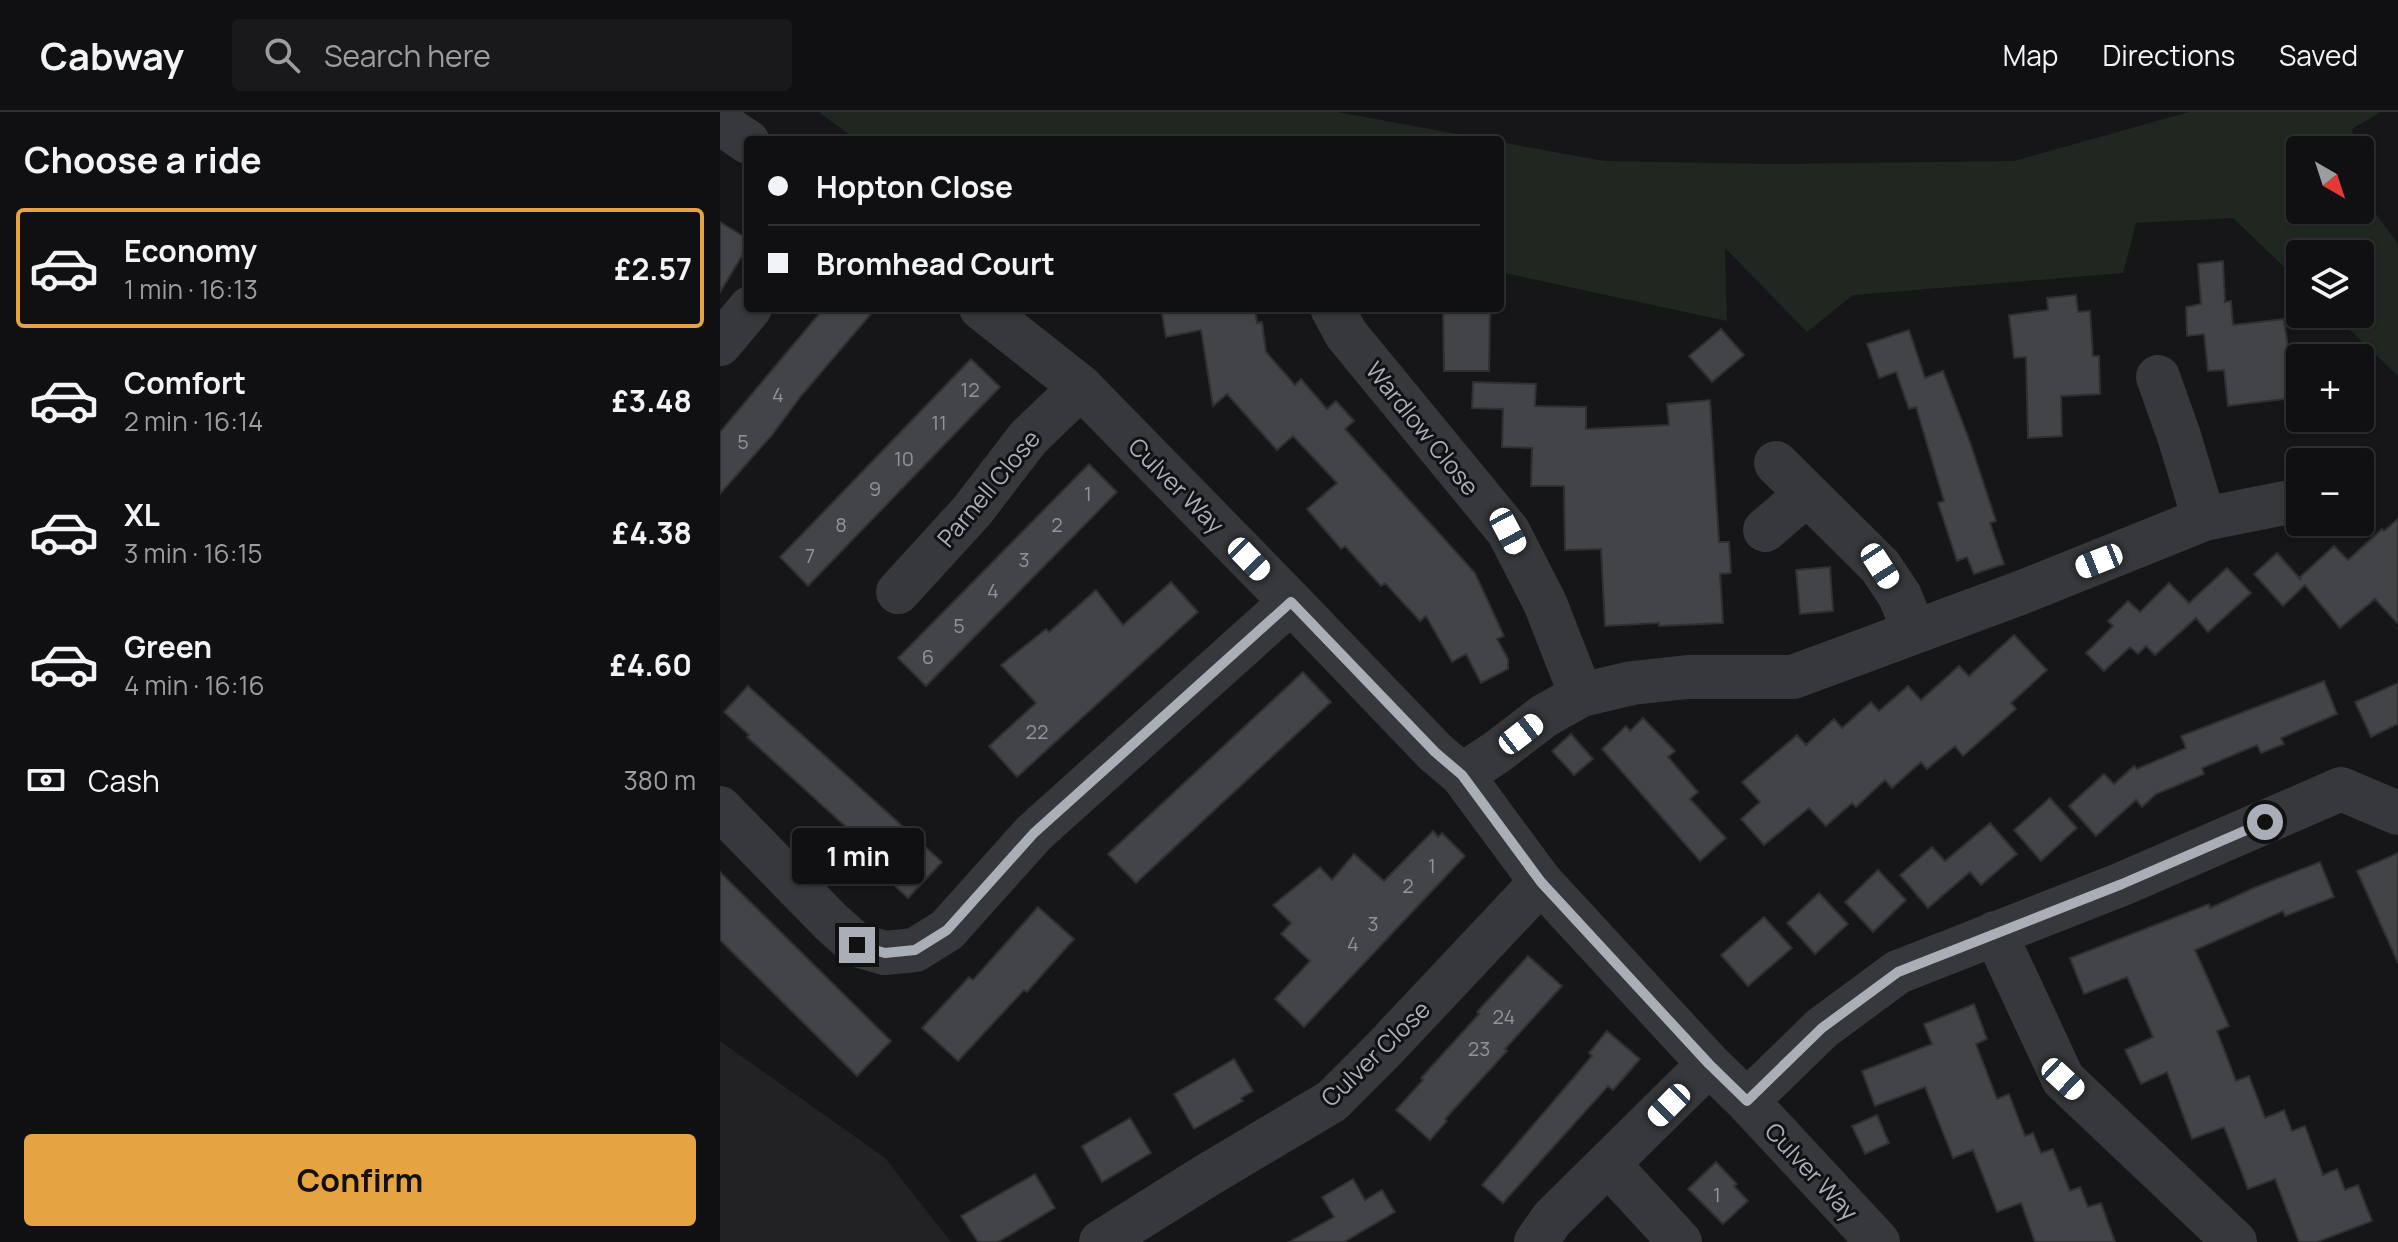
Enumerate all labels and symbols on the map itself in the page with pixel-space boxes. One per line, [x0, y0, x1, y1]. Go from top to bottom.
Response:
north arrow [2286, 136, 2374, 224]
street label: Wardlow Close [1359, 354, 1487, 502]
house number: 12 [960, 376, 980, 403]
house number: 4 [772, 381, 784, 408]
house number: 11 [931, 409, 947, 436]
street label: Parnell Close [929, 422, 1047, 554]
house number: 5 [737, 428, 749, 455]
street label: Culver Way [1122, 430, 1232, 540]
house number: 10 [894, 445, 914, 472]
house number: 9 [869, 475, 881, 502]
house number: 1 [1084, 480, 1092, 507]
car [1486, 504, 1530, 558]
house number: 8 [835, 511, 847, 538]
house number: 2 [1051, 511, 1063, 538]
car [1224, 533, 1274, 585]
car [1857, 539, 1903, 593]
car [2072, 541, 2126, 581]
house number: 7 [805, 542, 815, 569]
house number: 3 [1018, 546, 1030, 573]
house number: 4 [987, 577, 999, 604]
house number: 5 [953, 612, 965, 639]
house number: 6 [922, 643, 934, 670]
car [1495, 710, 1547, 758]
house number: 22 [1026, 718, 1048, 745]
route start [2247, 804, 2283, 840]
callout: 1 min [791, 829, 923, 885]
house number: 1 [1428, 852, 1436, 879]
house number: 2 [1402, 872, 1414, 899]
house number: 3 [1367, 910, 1379, 937]
route end [839, 927, 875, 963]
house number: 4 [1347, 930, 1359, 957]
street label: Culver Close [1313, 993, 1437, 1113]
house number: 24 [1493, 1003, 1515, 1030]
house number: 23 [1468, 1035, 1490, 1062]
car [2037, 1054, 2089, 1104]
car [1644, 1080, 1694, 1130]
street label: Culver Way [1758, 1115, 1866, 1227]
house number: 1 [1713, 1181, 1721, 1208]

